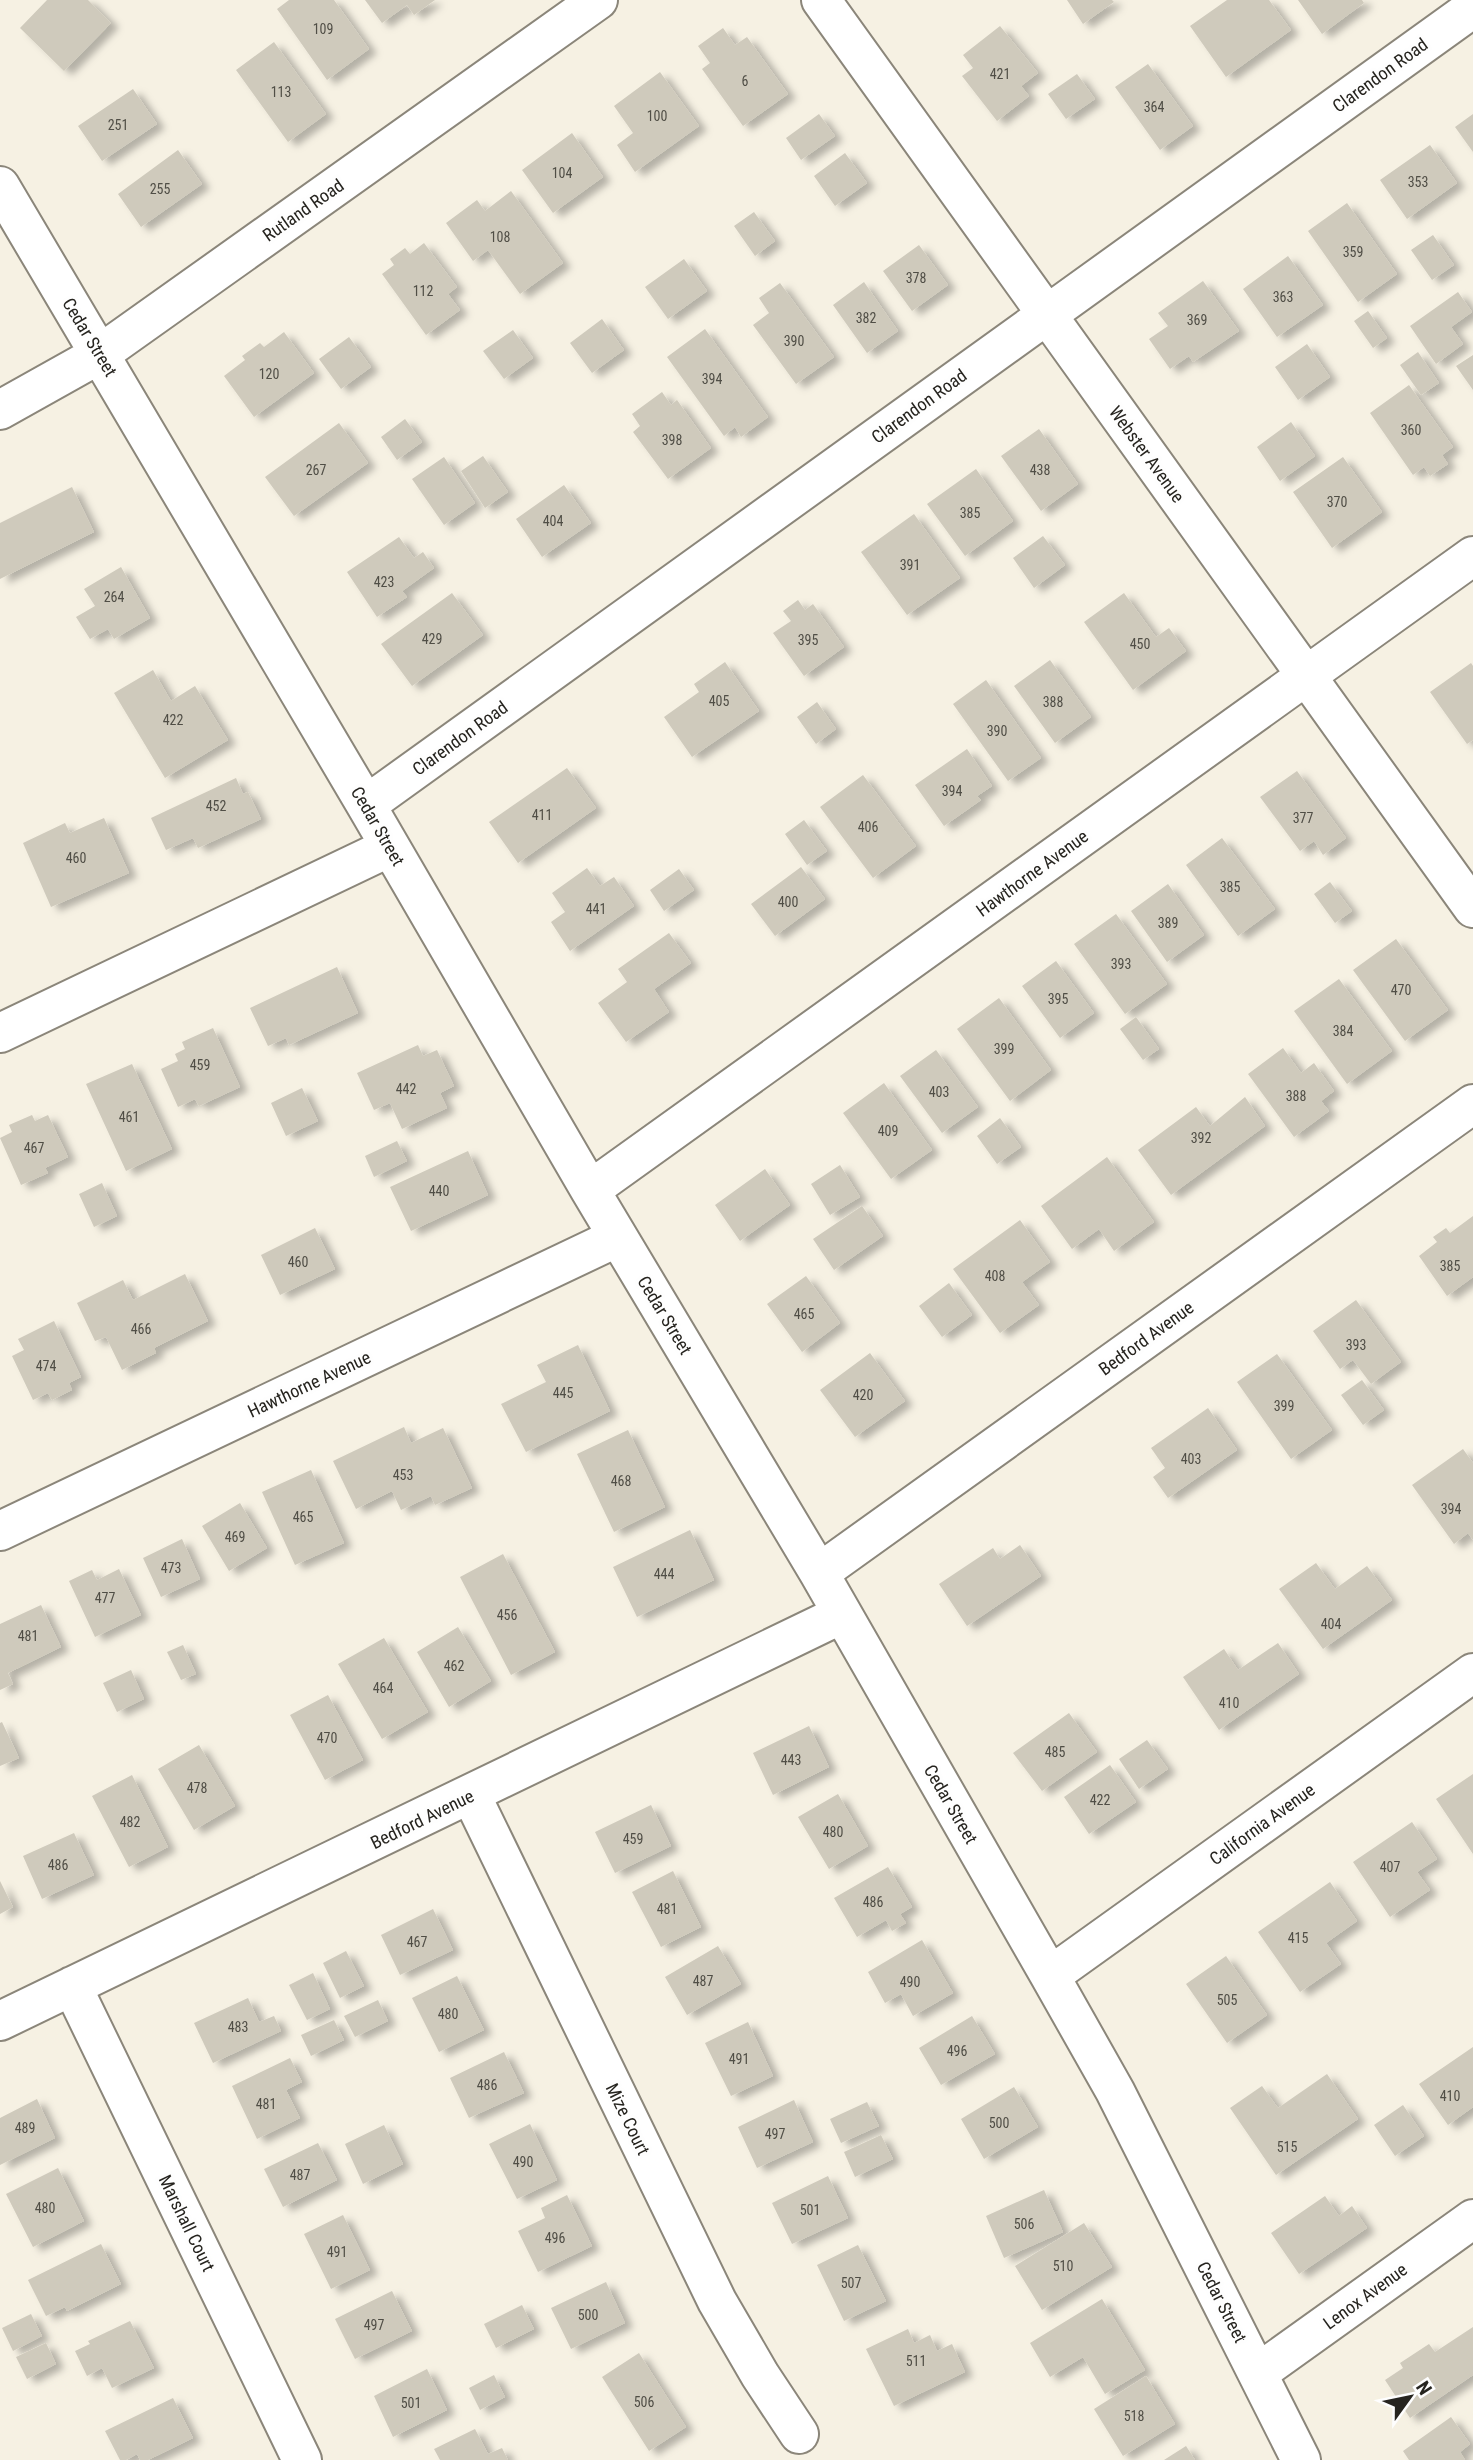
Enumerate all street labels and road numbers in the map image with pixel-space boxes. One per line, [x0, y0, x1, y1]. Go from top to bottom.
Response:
street label: Clarendon Road [1328, 33, 1432, 117]
street label: Rutland Road [258, 174, 348, 246]
street label: Cedar Street [58, 294, 122, 380]
street label: Clarendon Road [867, 364, 971, 448]
street label: Webster Avenue [1105, 402, 1189, 506]
street label: Clarendon Road [408, 696, 512, 780]
street label: Cedar Street [347, 783, 409, 869]
street label: Hawthorne Avenue [972, 825, 1092, 921]
street label: Cedar Street [633, 1272, 697, 1358]
street label: Bedford Avenue [1094, 1297, 1198, 1379]
street label: Hawthorne Avenue [244, 1346, 374, 1422]
street label: Cedar Street [920, 1761, 982, 1847]
street label: California Avenue [1205, 1779, 1319, 1869]
street label: Bedford Avenue [367, 1785, 477, 1853]
street label: Mize Court [602, 2080, 654, 2158]
street label: Marshall Court [155, 2171, 219, 2275]
street label: Cedar Street [1193, 2258, 1251, 2346]
street label: Lenox Avenue [1319, 2259, 1411, 2333]

